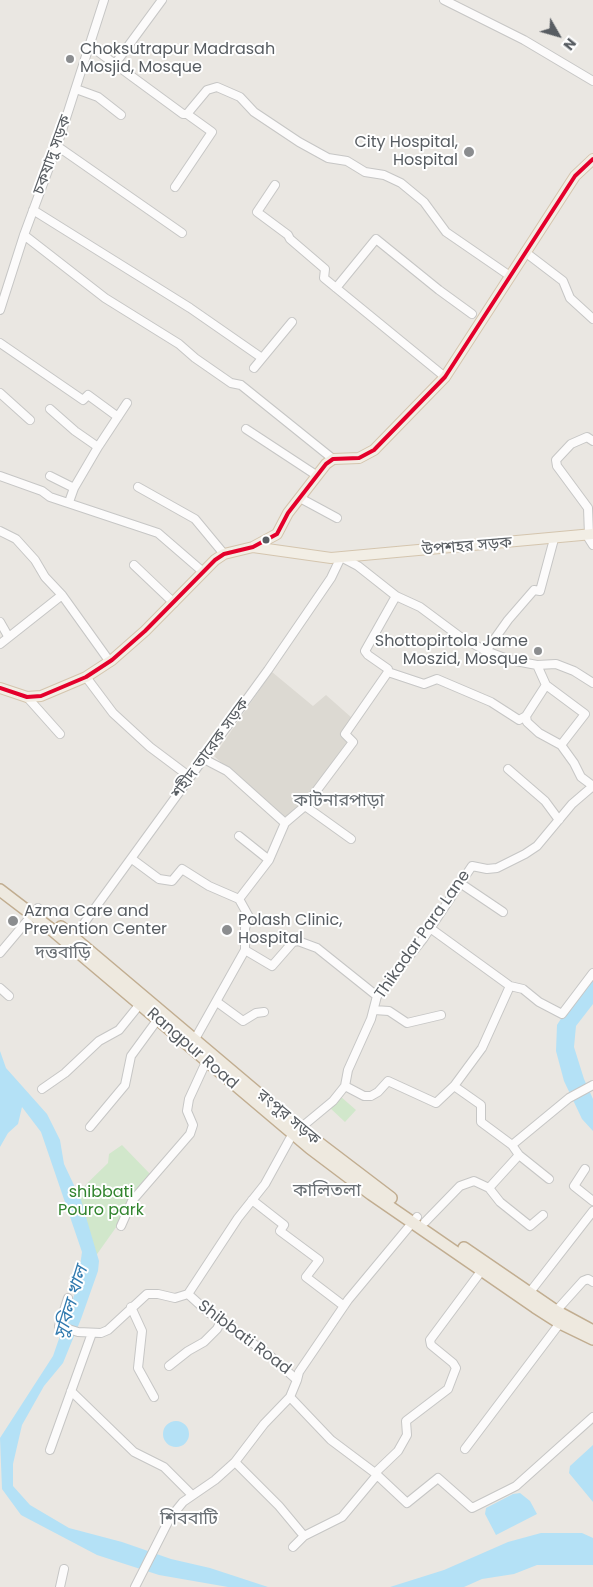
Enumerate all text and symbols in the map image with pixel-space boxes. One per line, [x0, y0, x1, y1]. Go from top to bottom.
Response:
north arrow [533, 10, 583, 60]
text: N [559, 34, 581, 55]
place label: Choksutrapur Madrasah Mosjid, Mosque [80, 40, 275, 78]
marker: Choksutrapur Madrasah Mosjid, Mosque [64, 53, 76, 65]
street label: চকযাদু সড়ক [30, 113, 76, 197]
place label: City Hospital, Hospital [354, 133, 458, 171]
marker: City Hospital, Hospital [462, 145, 476, 159]
street label: উপশহর সড়ক [421, 533, 513, 561]
unlabelled marker [261, 535, 271, 545]
place label: Shottopirtola Jame Moszid, Mosque [375, 632, 528, 670]
marker: Shottopirtola Jame Moszid, Mosque [532, 645, 544, 657]
street label: শহীদ তারেক সড়ক [168, 695, 254, 803]
district label: কাটনারপাড়া [294, 790, 384, 812]
street label: Thikadar Para Lane [371, 867, 475, 1003]
place label: Azma Care and Prevention Center [24, 902, 167, 940]
place label: Polash Clinic, Hospital [238, 911, 342, 949]
marker: Azma Care and Prevention Center [6, 914, 20, 928]
marker: Polash Clinic, Hospital [220, 923, 234, 937]
district label: দত্তবাড়ি [35, 942, 91, 964]
street label: Rangpur Road [142, 1004, 242, 1094]
street label: রংপুর সড়ক [253, 1086, 323, 1150]
district label: কালিতলা [293, 1180, 361, 1202]
park label: shibbati Pouro park [58, 1183, 144, 1221]
water label: সুবিল খাল [51, 1264, 93, 1342]
street label: Shibbati Road [194, 1297, 294, 1379]
district label: শিববাটি [160, 1508, 218, 1530]

